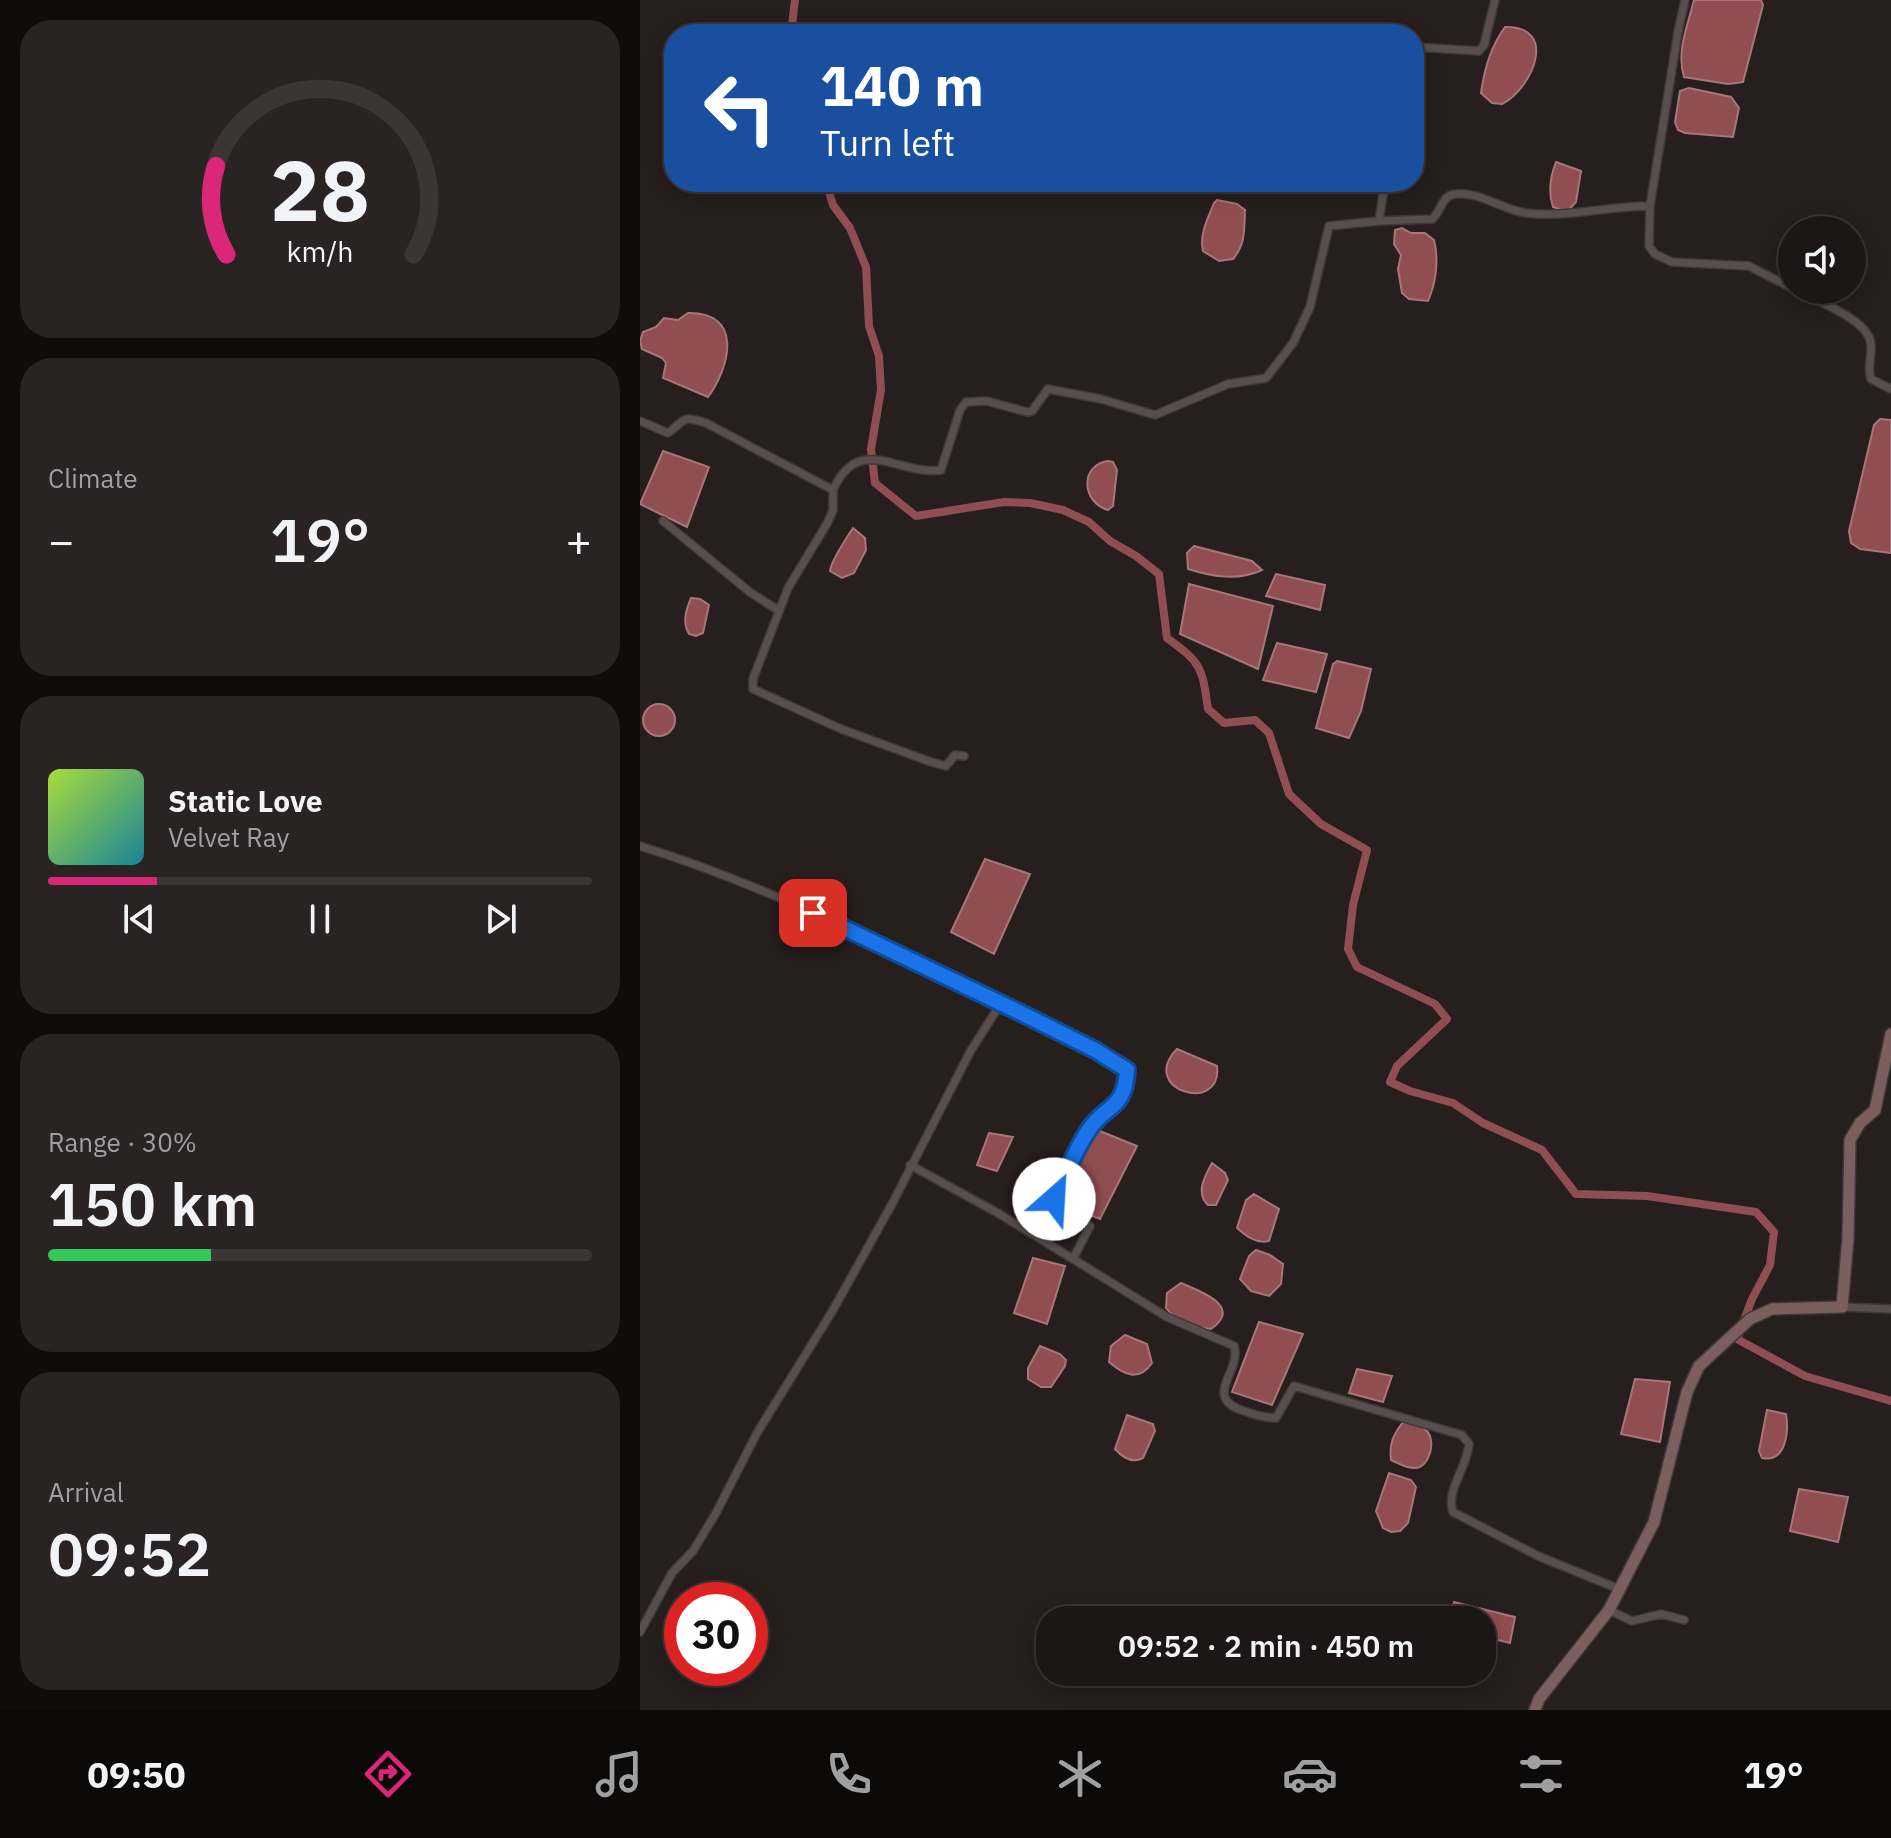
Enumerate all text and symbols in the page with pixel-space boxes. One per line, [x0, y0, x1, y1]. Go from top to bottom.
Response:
text: 140 m [820, 49, 984, 121]
icon: left [688, 56, 792, 160]
text: Turn left [820, 119, 955, 166]
text: 28 [270, 136, 370, 244]
map controls [1778, 216, 1866, 304]
button: sound [1778, 216, 1866, 304]
text: km/h [286, 233, 354, 270]
text: Climate [48, 461, 138, 495]
text: 19° [270, 500, 370, 579]
text: − [48, 512, 74, 569]
text: + [566, 512, 592, 569]
text: Static Love [168, 781, 323, 820]
text: Velvet Ray [168, 820, 289, 854]
pin [779, 879, 847, 947]
icon: arrive [791, 891, 835, 935]
icon: previous [117, 897, 161, 941]
icon: pause [298, 897, 342, 941]
icon: next [479, 897, 523, 941]
text: Range · 30% [48, 1125, 197, 1159]
position arrow [1012, 1157, 1096, 1241]
text: 150 km [48, 1164, 257, 1243]
text: Arrival [48, 1475, 124, 1509]
text: 09:52 [48, 1514, 211, 1593]
speed limit sign: 30 [664, 1582, 768, 1686]
text: 09:52 · 2 min · 450 m [1118, 1626, 1414, 1665]
icon: directions [360, 1746, 416, 1802]
icon: music [591, 1746, 647, 1802]
icon: phone [821, 1746, 877, 1802]
icon: climate [1052, 1746, 1108, 1802]
icon: car [1282, 1746, 1338, 1802]
icon: filters [1513, 1746, 1569, 1802]
text: 09:50 [87, 1751, 186, 1798]
text: 19° [1744, 1751, 1804, 1798]

